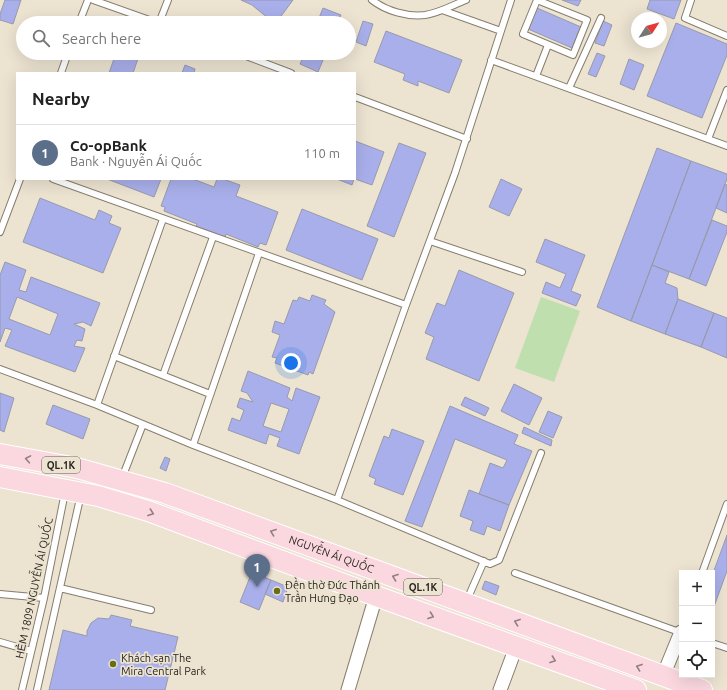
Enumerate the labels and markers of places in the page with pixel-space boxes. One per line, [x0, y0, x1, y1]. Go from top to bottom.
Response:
pin: 1 [244, 554, 270, 587]
place label: Đền thờ Đức Thánh Trần Hưng Đạo [285, 577, 380, 605]
marker: Đền thờ Đức Thánh Trần Hưng Đạo [272, 586, 282, 596]
place label: Khách sạn The Mira Central Park [121, 652, 206, 677]
marker: Khách sạn The Mira Central Park [108, 659, 118, 669]

